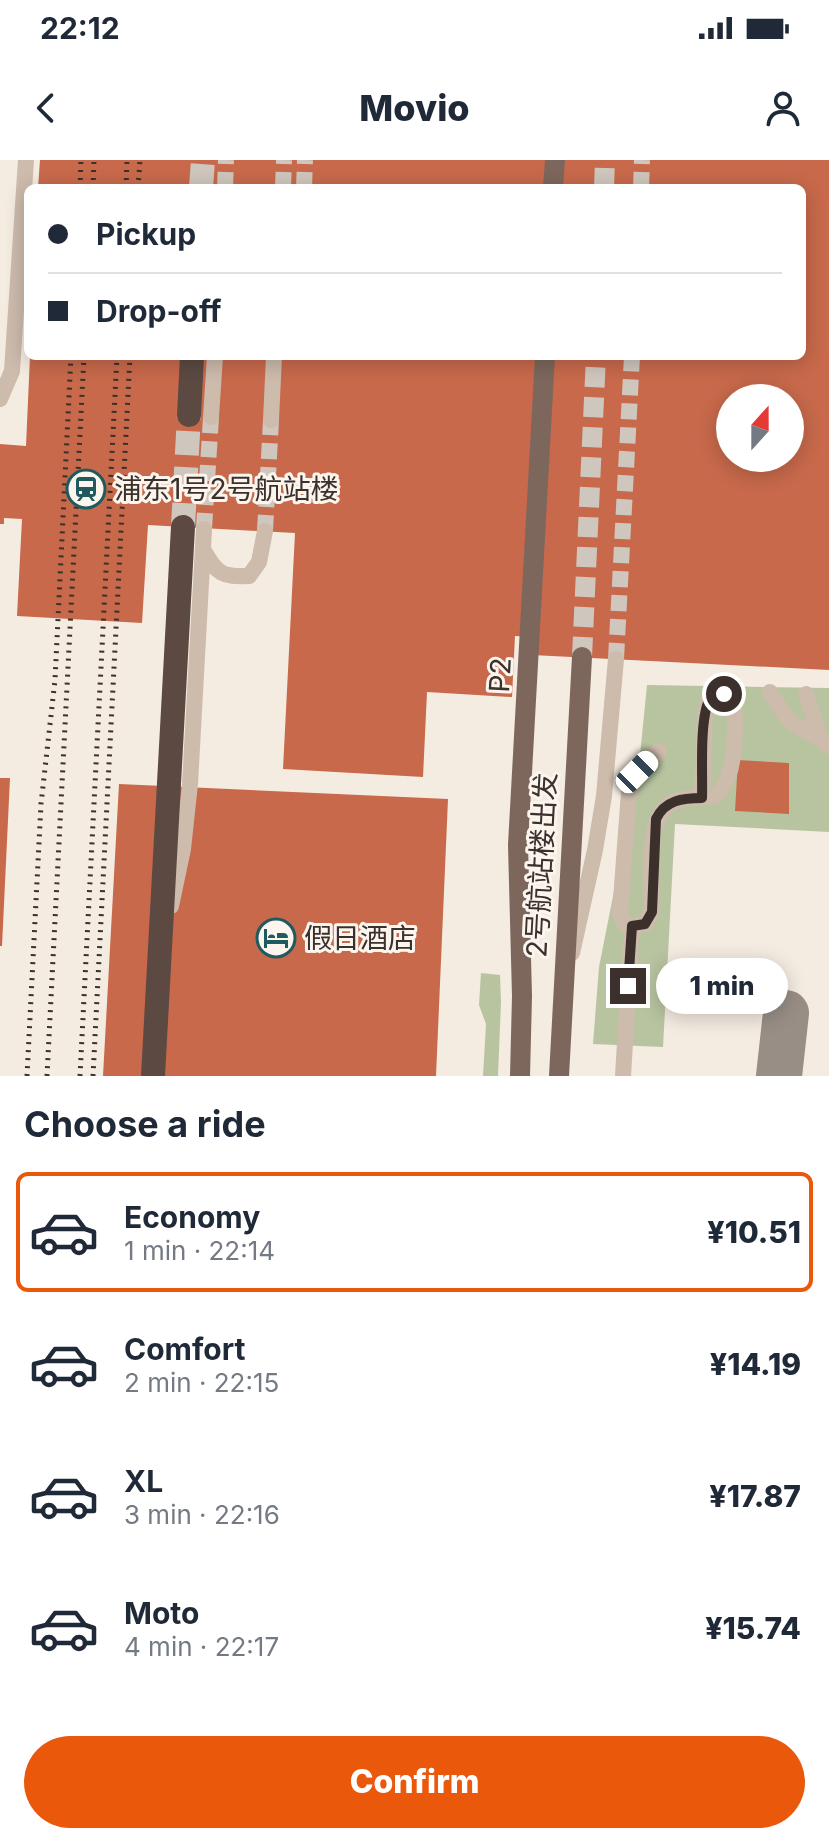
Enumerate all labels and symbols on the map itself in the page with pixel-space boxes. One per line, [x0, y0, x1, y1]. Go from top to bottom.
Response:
north arrow [716, 384, 804, 472]
station icon: 浦东1号2号航站楼 [65, 468, 107, 510]
place label: 浦东1号2号航站楼 [114, 472, 338, 506]
street label: P2 [482, 657, 518, 693]
route start [706, 676, 742, 712]
car [612, 747, 662, 797]
street label: 2号航站楼出发 [519, 772, 563, 958]
hotel icon: 假日酒店 [255, 917, 297, 959]
place label: 假日酒店 [304, 921, 416, 955]
callout: 1 min [656, 958, 788, 1014]
route end [610, 968, 646, 1004]

